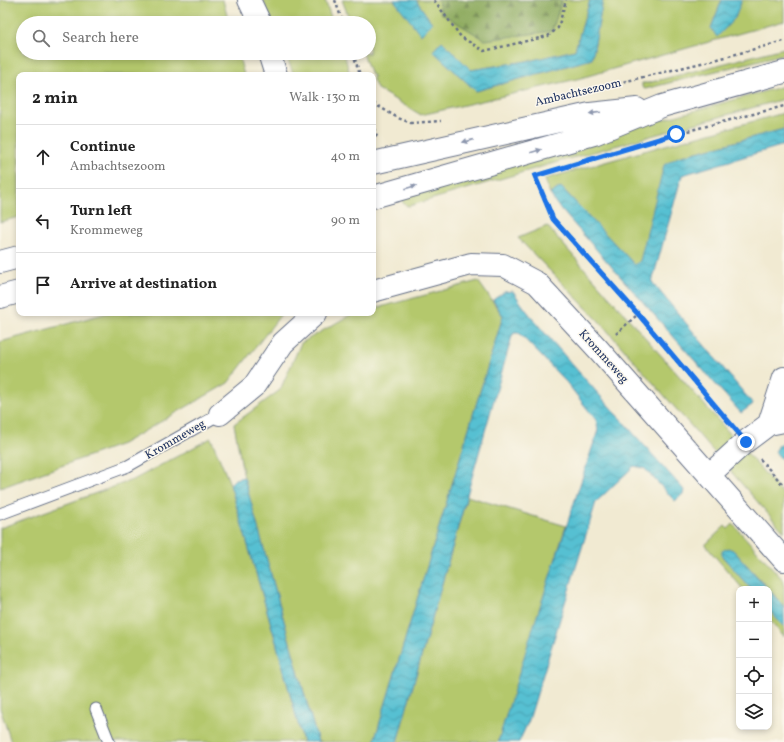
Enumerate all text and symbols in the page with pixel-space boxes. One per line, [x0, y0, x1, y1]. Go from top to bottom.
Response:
search box [16, 16, 376, 60]
icon: search [30, 27, 52, 49]
text: Search here [62, 28, 139, 49]
street label: Ambachtsezoom [533, 75, 623, 111]
text: 2 min [32, 87, 78, 110]
text: Walk · 130 m [289, 89, 360, 107]
one-way arrow [589, 110, 601, 116]
route start [667, 125, 685, 143]
text: Continue [70, 137, 135, 158]
one-way arrow [462, 138, 475, 144]
icon: ahead [32, 146, 54, 168]
text: 40 m [331, 148, 360, 166]
one-way arrow [530, 148, 542, 154]
text: Ambachtsezoom [70, 158, 166, 176]
one-way arrow [405, 184, 417, 190]
text: Turn left [70, 201, 132, 222]
icon: left [32, 210, 54, 232]
text: 90 m [331, 212, 360, 230]
text: Krommeweg [70, 222, 143, 240]
icon: arrive [32, 274, 54, 296]
text: Arrive at destination [70, 274, 217, 295]
street label: Krommeweg [575, 326, 632, 387]
street label: Krommeweg [142, 416, 209, 464]
route end [737, 433, 755, 451]
map controls [736, 586, 772, 730]
button: + [736, 586, 772, 622]
button: − [736, 622, 772, 658]
button: locate [736, 658, 772, 694]
button: layers [736, 694, 772, 730]

